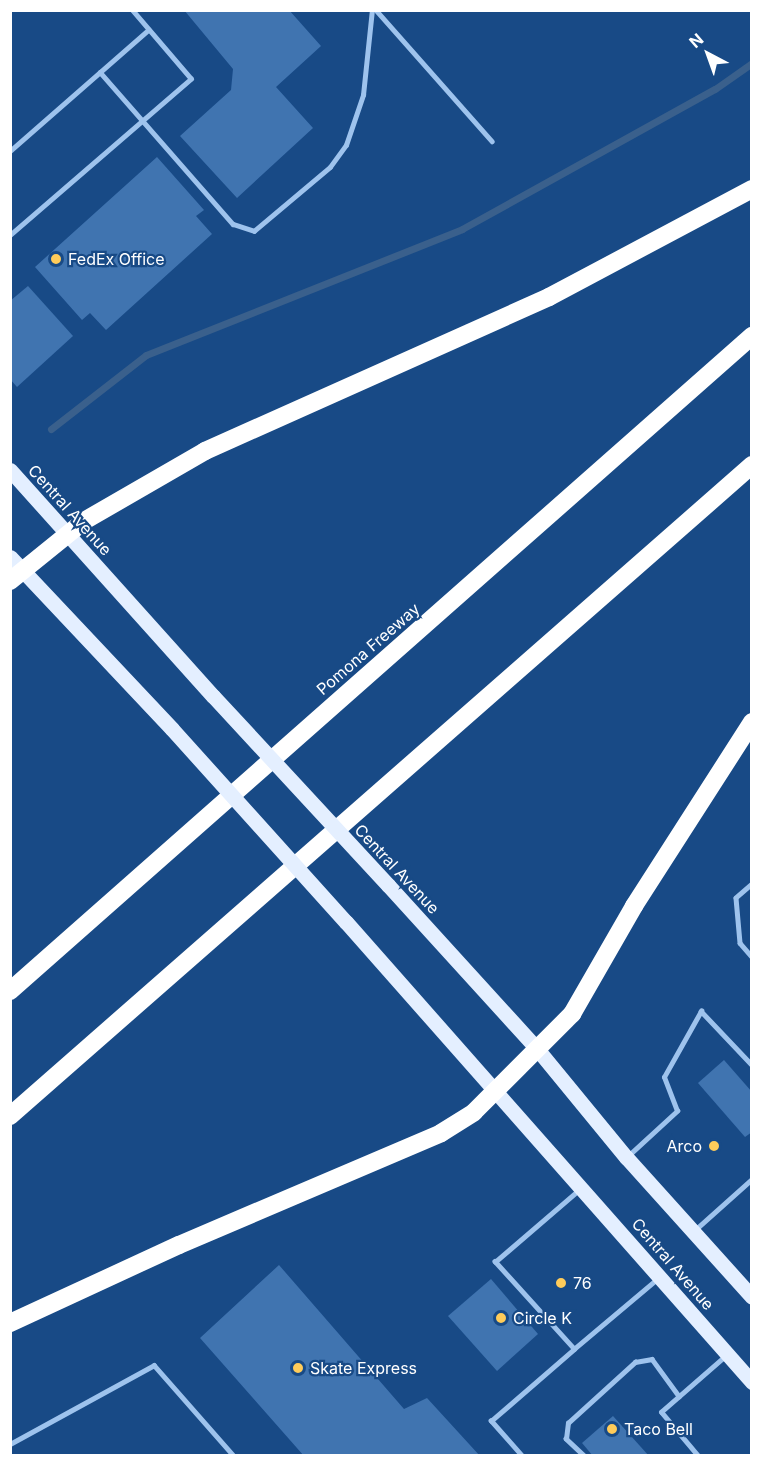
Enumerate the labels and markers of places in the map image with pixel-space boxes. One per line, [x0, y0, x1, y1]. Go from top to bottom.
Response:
place label: FedEx Office [68, 249, 165, 269]
marker: FedEx Office [49, 252, 63, 266]
place label: Arco [666, 1136, 702, 1156]
marker: Arco [707, 1139, 721, 1153]
place label: 76 [573, 1273, 592, 1293]
marker: 76 [554, 1276, 568, 1290]
place label: Circle K [513, 1308, 572, 1328]
marker: Circle K [494, 1311, 508, 1325]
place label: Skate Express [310, 1358, 417, 1378]
marker: Skate Express [291, 1361, 305, 1375]
place label: Taco Bell [624, 1419, 693, 1439]
marker: Taco Bell [605, 1422, 619, 1436]

